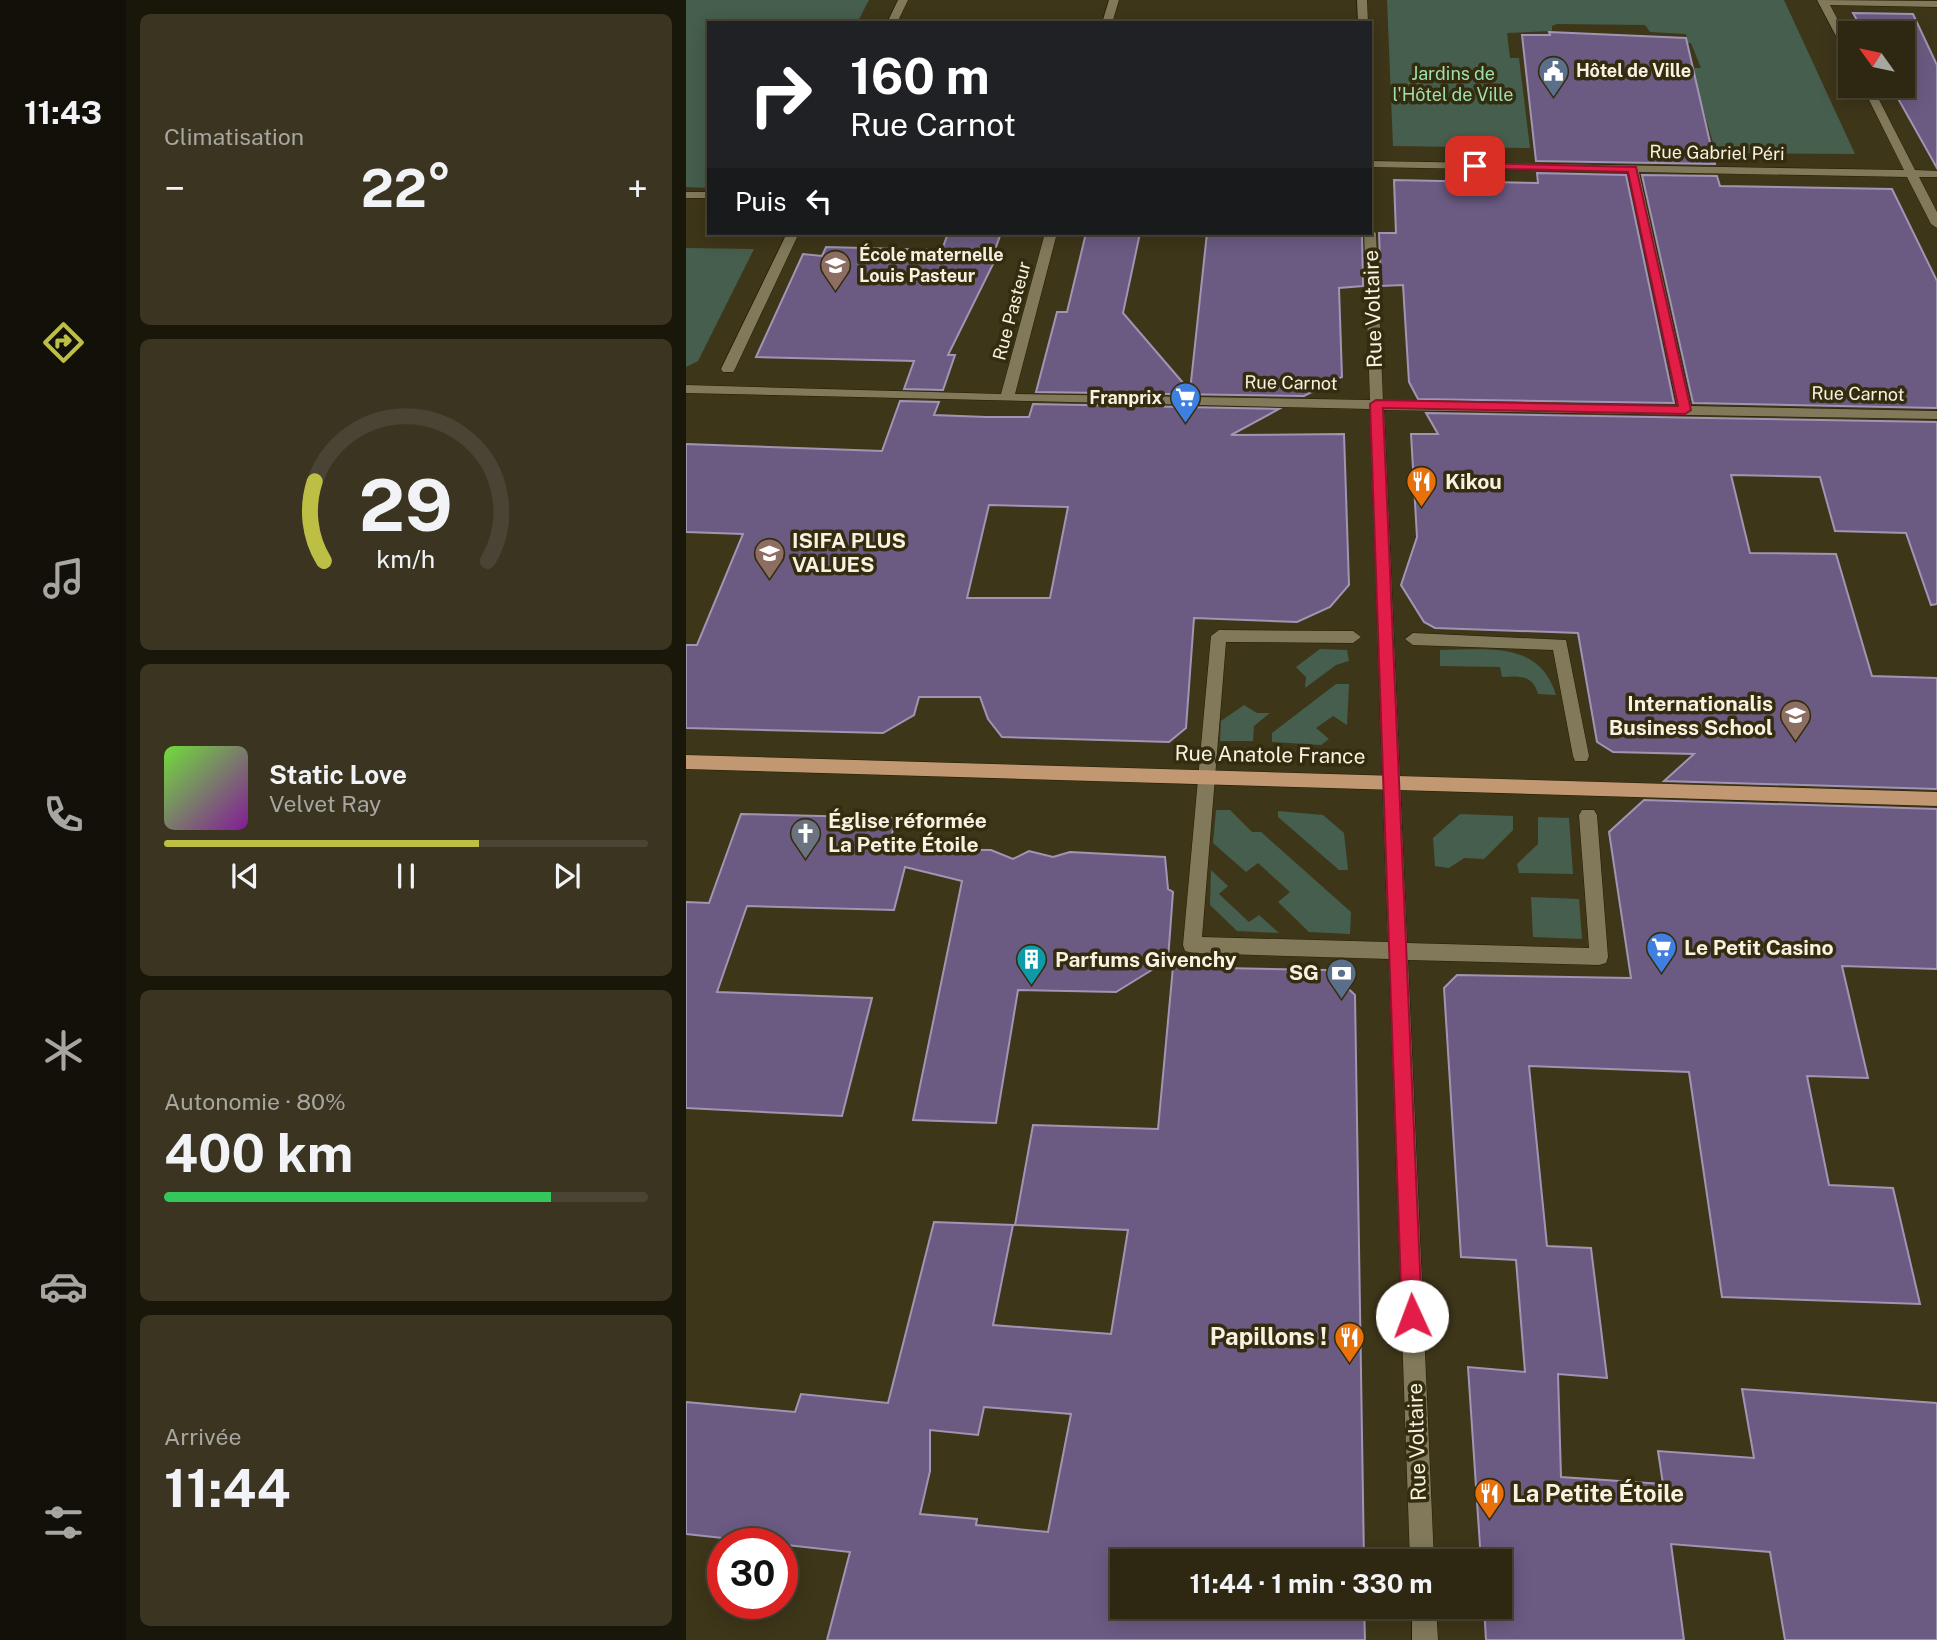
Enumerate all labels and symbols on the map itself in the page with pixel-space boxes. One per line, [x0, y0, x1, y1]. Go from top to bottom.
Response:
north arrow [1838, 21, 1914, 98]
public building icon: Hôtel de Ville [1536, 54, 1570, 98]
place label: Hôtel de Ville [1576, 60, 1691, 81]
park label: Jardins de l'Hôtel de Ville [1393, 63, 1513, 105]
pin [1445, 136, 1505, 196]
street label: Rue Gabriel Péri [1649, 141, 1785, 164]
place label: École maternelle Louis Pasteur [859, 243, 1004, 286]
school or university icon: École maternelle Louis Pasteur [819, 248, 853, 292]
street label: Rue Voltaire [1358, 250, 1387, 369]
street label: Rue Pasteur [988, 259, 1035, 363]
street label: Rue Carnot [1244, 371, 1338, 394]
supermarket icon: Franprix [1168, 381, 1202, 425]
street label: Rue Carnot [1811, 382, 1905, 405]
place label: Franprix [1089, 387, 1162, 408]
restaurant icon: Kikou [1405, 465, 1439, 509]
place label: Kikou [1445, 469, 1502, 494]
place label: ISIFA PLUS VALUES [792, 528, 906, 577]
school or university icon: ISIFA PLUS VALUES [752, 536, 786, 580]
place label: Internationalis Business School [1609, 691, 1773, 740]
school or university icon: Internationalis Business School [1779, 699, 1813, 743]
street label: Rue Anatole France [1174, 740, 1366, 769]
place label: Église réformée La Petite Étoile [828, 808, 987, 857]
church icon: Église réformée La Petite Étoile [788, 816, 822, 860]
supermarket icon: Le Petit Casino [1644, 931, 1678, 975]
place label: Le Petit Casino [1684, 935, 1834, 960]
building icon: Parfums Givenchy [1015, 943, 1049, 987]
place label: Parfums Givenchy [1055, 947, 1237, 972]
bank icon: SG [1325, 956, 1359, 1000]
place label: SG [1289, 960, 1319, 985]
position arrow [1375, 1279, 1449, 1353]
restaurant icon: Papillons ! [1333, 1320, 1367, 1364]
place label: Papillons ! [1210, 1322, 1327, 1350]
street label: Rue Voltaire [1402, 1383, 1431, 1502]
restaurant icon: La Petite Étoile [1472, 1477, 1506, 1521]
place label: La Petite Étoile [1512, 1479, 1684, 1507]
speed limit sign: 30 [707, 1528, 798, 1619]

